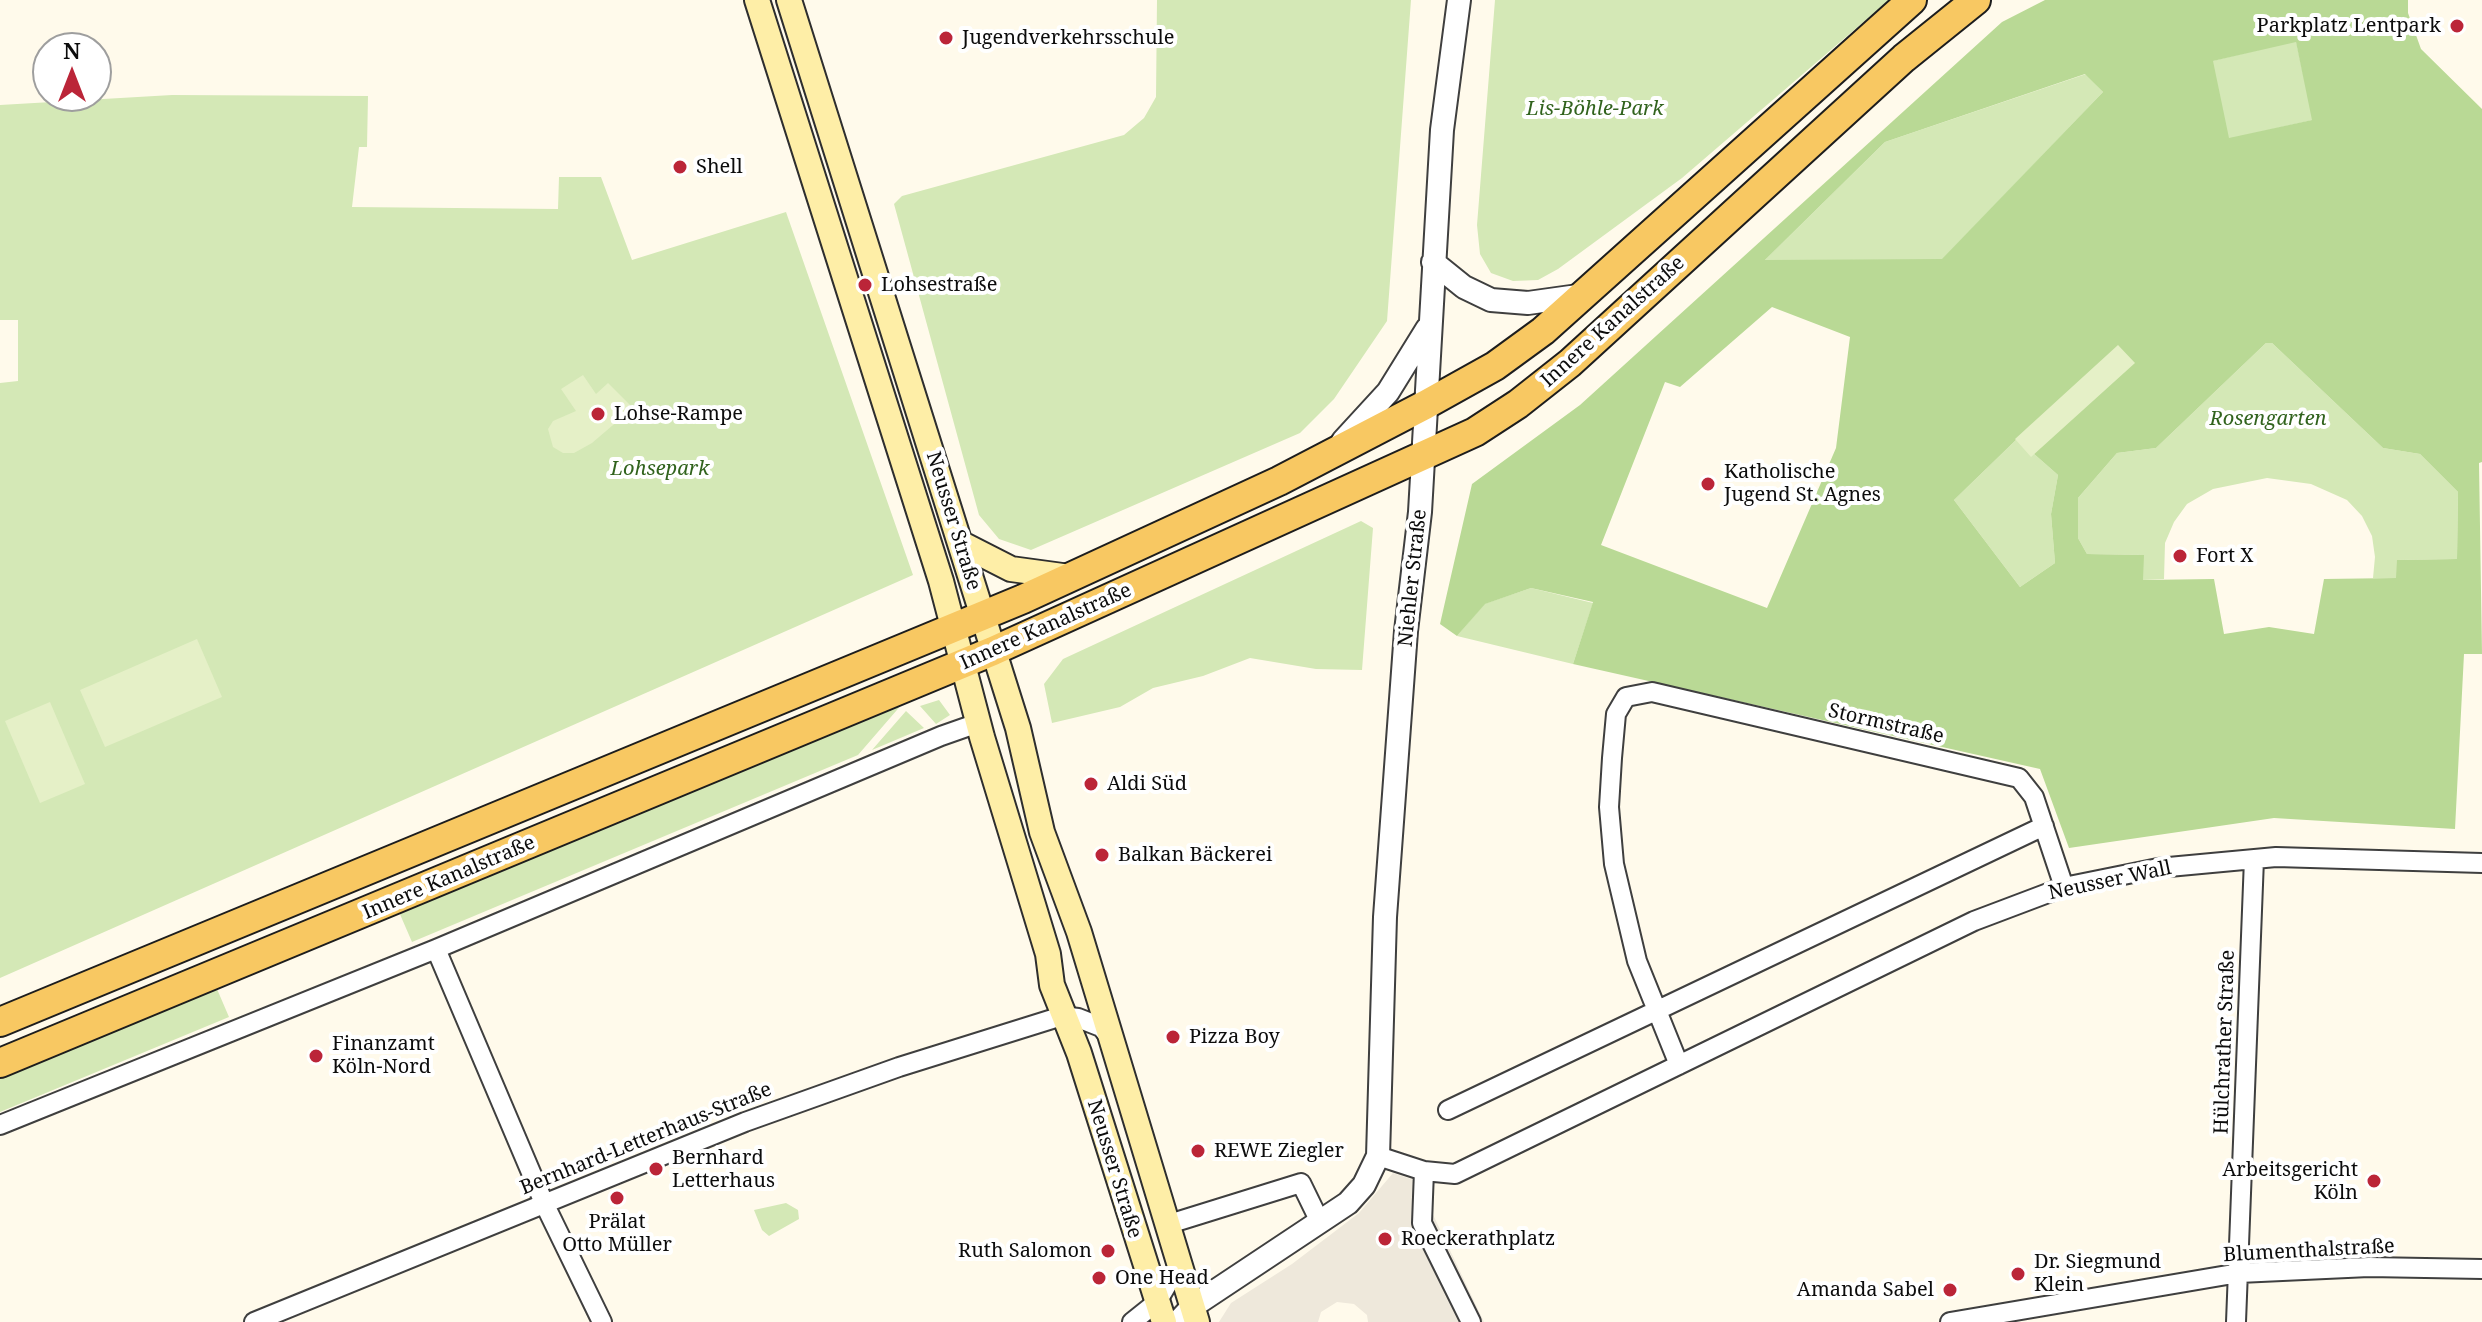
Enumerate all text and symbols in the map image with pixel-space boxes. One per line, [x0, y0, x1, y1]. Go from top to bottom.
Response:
place label: Parkplatz Lentpark [2257, 14, 2441, 38]
marker: Parkplatz Lentpark [2448, 17, 2466, 35]
place label: Jugendverkehrsschule [962, 26, 1174, 50]
marker: Jugendverkehrsschule [937, 29, 955, 47]
north arrow [32, 32, 112, 112]
text: N [63, 35, 81, 65]
park label: Lis-Böhle-Park [1526, 97, 1664, 121]
place label: Shell [696, 155, 743, 179]
marker: Shell [671, 158, 689, 176]
street label: Innere Kanalstraße [1536, 251, 1690, 393]
place label: Lohsestraße [881, 273, 997, 297]
marker: Lohsestraße [856, 276, 874, 294]
place label: Lohse-Rampe [614, 402, 743, 426]
marker: Lohse-Rampe [589, 405, 607, 423]
park label: Rosengarten [2209, 407, 2327, 431]
street label: Neusser Straße [920, 449, 986, 593]
park label: Lohsepark [611, 457, 709, 481]
place label: Katholische Jugend St. Agnes [1724, 460, 1881, 507]
marker: Katholische Jugend St. Agnes [1699, 475, 1717, 493]
street label: Niehler Straße [1394, 508, 1432, 648]
place label: Fort X [2196, 544, 2253, 568]
marker: Fort X [2171, 547, 2189, 565]
street label: Innere Kanalstraße [957, 578, 1135, 676]
street label: Stormstraße [1826, 699, 1946, 749]
place label: Aldi Süd [1107, 772, 1187, 796]
marker: Aldi Süd [1082, 775, 1100, 793]
street label: Innere Kanalstraße [359, 831, 539, 925]
place label: Balkan Bäckerei [1118, 843, 1272, 867]
marker: Balkan Bäckerei [1093, 846, 1111, 864]
street label: Neusser Wall [2046, 856, 2174, 906]
street label: Hülchrather Straße [2210, 949, 2240, 1135]
place label: Pizza Boy [1189, 1025, 1280, 1049]
marker: Pizza Boy [1164, 1028, 1182, 1046]
place label: Finanzamt Köln-Nord [332, 1032, 435, 1079]
marker: Finanzamt Köln-Nord [307, 1047, 325, 1065]
street label: Bernhard-Letterhaus-Straße [517, 1077, 775, 1201]
street label: Neusser Straße [1081, 1097, 1147, 1241]
place label: REWE Ziegler [1214, 1139, 1344, 1163]
marker: REWE Ziegler [1189, 1142, 1207, 1160]
place label: Bernhard Letterhaus [672, 1146, 775, 1193]
place label: Arbeitsgericht Köln [2222, 1158, 2358, 1205]
marker: Bernhard Letterhaus [647, 1160, 665, 1178]
marker: Arbeitsgericht Köln [2365, 1172, 2383, 1190]
marker: Prälat Otto Müller [608, 1189, 626, 1207]
place label: Prälat Otto Müller [562, 1210, 672, 1257]
place label: Roeckerathplatz [1401, 1227, 1555, 1251]
marker: Roeckerathplatz [1376, 1230, 1394, 1248]
street label: Blumenthalstraße [2223, 1235, 2395, 1267]
place label: Ruth Salomon [958, 1239, 1092, 1263]
marker: Ruth Salomon [1099, 1242, 1117, 1260]
place label: Dr. Siegmund Klein [2034, 1250, 2161, 1297]
marker: Dr. Siegmund Klein [2009, 1265, 2027, 1283]
place label: One Head [1115, 1266, 1209, 1290]
marker: One Head [1090, 1269, 1108, 1287]
place label: Amanda Sabel [1797, 1278, 1934, 1302]
marker: Amanda Sabel [1941, 1281, 1959, 1299]

